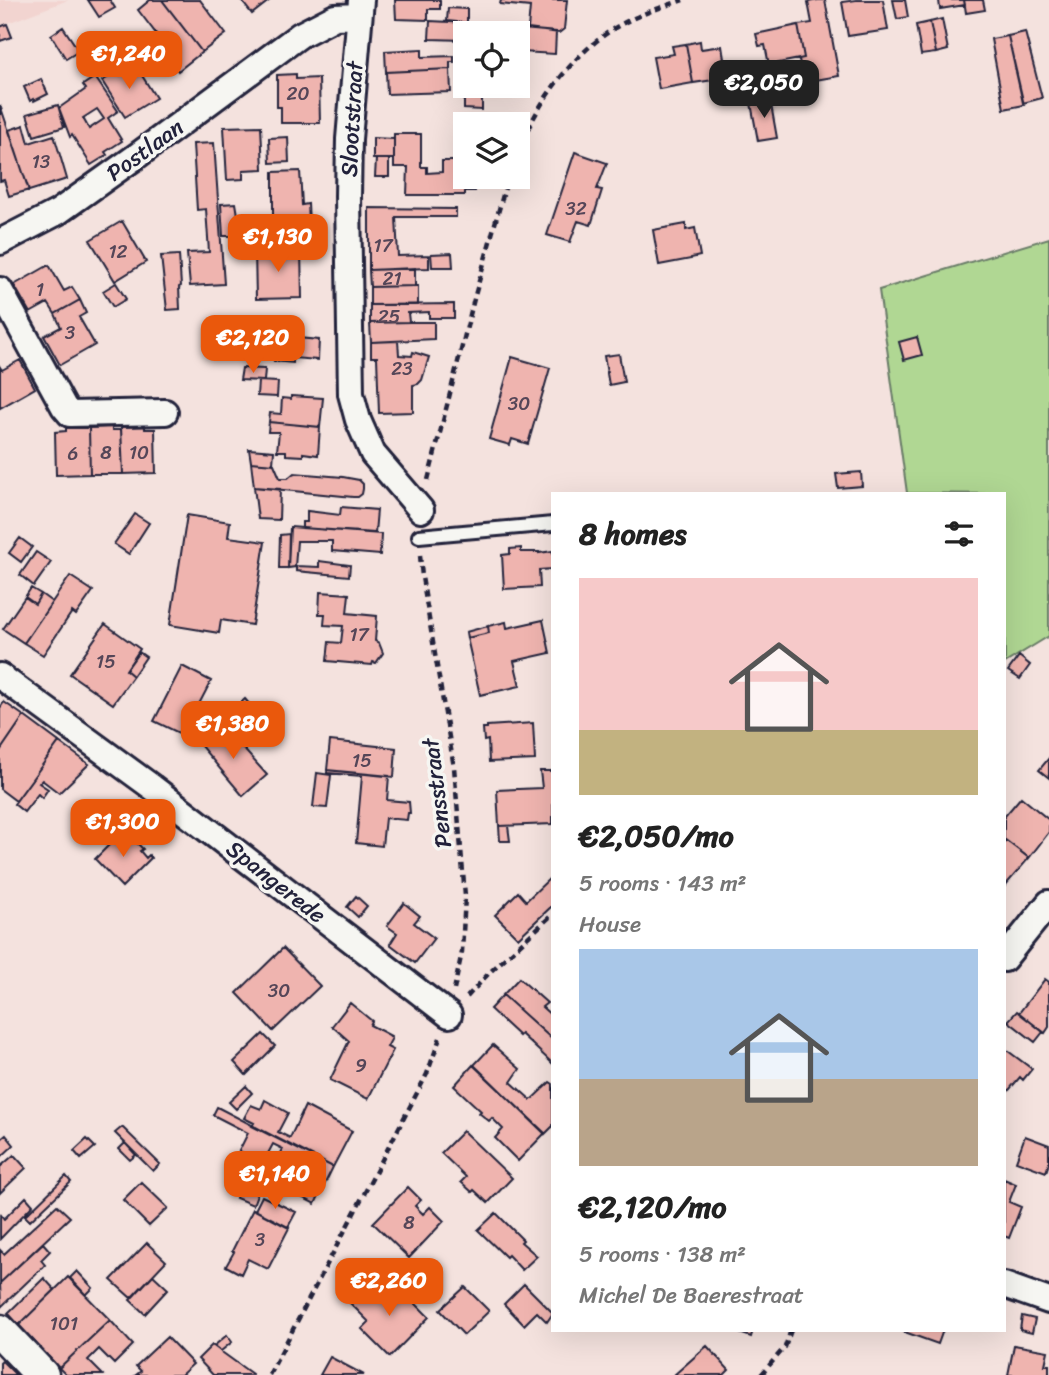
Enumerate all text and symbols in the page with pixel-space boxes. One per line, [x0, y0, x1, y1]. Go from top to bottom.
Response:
map controls [453, 21, 530, 189]
button: locate [453, 21, 530, 98]
pin: €1,240 [72, 32, 186, 91]
text: €1,240 [92, 33, 166, 74]
street label: Slootstraat [329, 58, 376, 178]
pin: €2,050 [707, 60, 821, 120]
text: €2,050 [725, 62, 803, 103]
house number: 20 [287, 77, 309, 110]
street label: Postlaan [97, 107, 193, 193]
button: layers [453, 112, 530, 189]
house number: 13 [32, 145, 51, 178]
house number: 32 [565, 192, 587, 225]
pin: €1,130 [221, 215, 335, 274]
text: €1,130 [244, 216, 312, 257]
house number: 17 [373, 229, 394, 262]
house number: 12 [108, 235, 128, 268]
house number: 21 [382, 262, 402, 295]
house number: 1 [36, 273, 44, 306]
house number: 25 [378, 300, 401, 333]
house number: 3 [65, 316, 76, 349]
pin: €2,120 [196, 316, 310, 375]
text: €2,120 [217, 317, 289, 358]
house number: 23 [391, 352, 413, 385]
house number: 30 [508, 387, 530, 420]
house number: 8 [100, 436, 112, 469]
house number: 10 [129, 436, 149, 469]
house number: 6 [68, 437, 78, 470]
text: 8 homes [579, 507, 687, 561]
icon: filters [940, 515, 978, 553]
house number: 17 [349, 618, 370, 651]
icon: home [716, 624, 842, 750]
house number: 15 [96, 645, 116, 678]
pin: €1,380 [176, 702, 290, 761]
text: €1,380 [197, 703, 269, 744]
street label: Pensstraat [410, 734, 464, 850]
house number: 15 [352, 744, 372, 777]
pin: €1,300 [66, 800, 180, 859]
text: €1,300 [86, 801, 160, 842]
text: €2,050/mo [579, 809, 734, 863]
street label: Spangerede [217, 829, 335, 935]
text: 5 rooms · 143 m² [579, 863, 747, 904]
text: House [579, 904, 641, 945]
house number: 30 [268, 974, 290, 1007]
icon: home [716, 995, 842, 1121]
house number: 9 [355, 1049, 367, 1082]
pin: €1,140 [218, 1152, 332, 1211]
text: €1,140 [240, 1153, 310, 1194]
text: €2,120/mo [579, 1180, 727, 1234]
house number: 8 [403, 1206, 415, 1239]
house number: 3 [255, 1223, 266, 1256]
text: 5 rooms · 138 m² [579, 1234, 746, 1275]
pin: €2,260 [332, 1258, 446, 1318]
text: €2,260 [351, 1260, 427, 1301]
text: Michel De Baerestraat [579, 1275, 804, 1316]
house number: 101 [50, 1307, 78, 1340]

